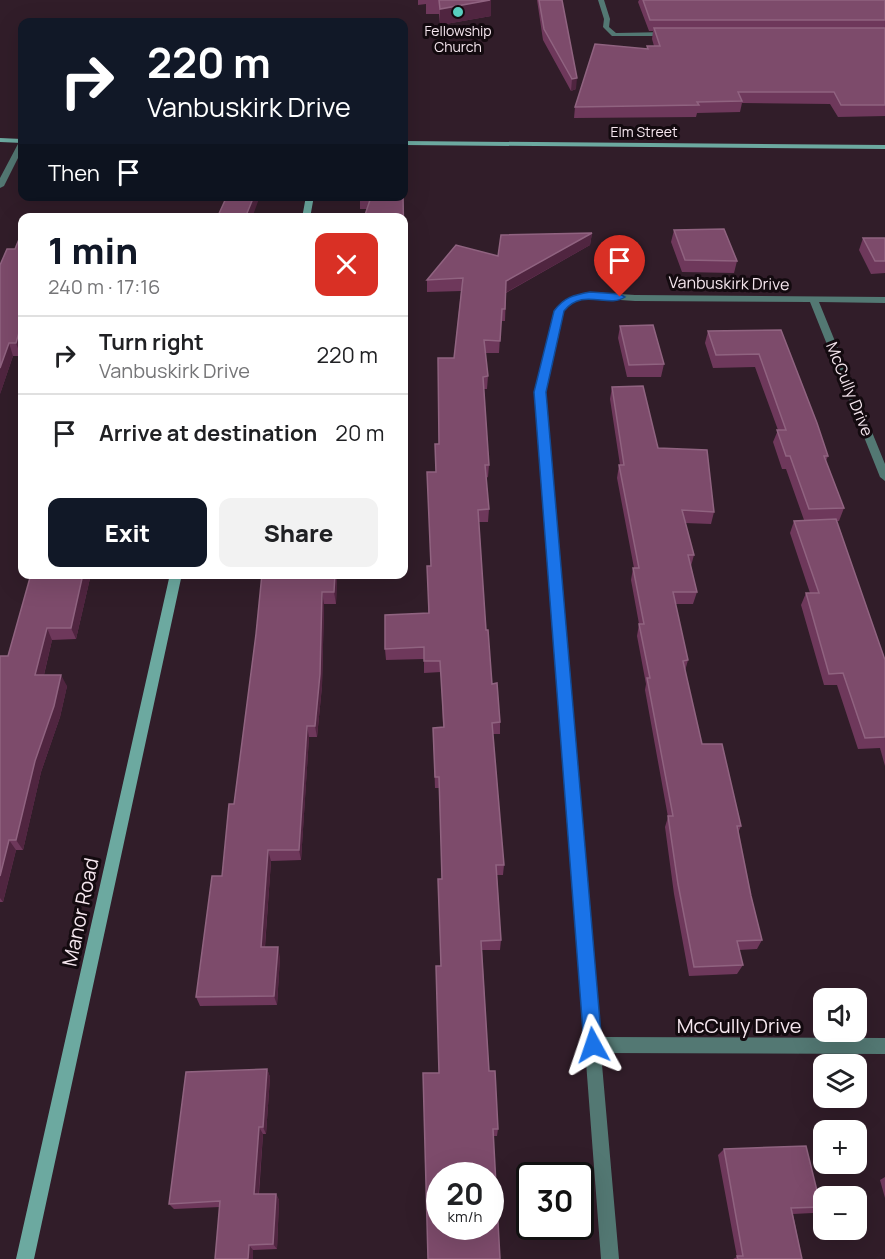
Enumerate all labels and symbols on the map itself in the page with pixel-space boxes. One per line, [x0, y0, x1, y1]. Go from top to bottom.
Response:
marker: Fellowship Church [451, 5, 465, 19]
place label: Fellowship Church [424, 21, 492, 56]
street label: Elm Street [610, 122, 678, 141]
pin [594, 235, 645, 297]
street label: Vanbuskirk Drive [668, 271, 790, 295]
street label: McCully Drive [821, 339, 879, 439]
street label: Manor Road [55, 855, 105, 969]
street label: McCully Drive [677, 1012, 801, 1039]
position arrow [561, 1013, 625, 1077]
speed limit sign: 30 [516, 1162, 594, 1240]

